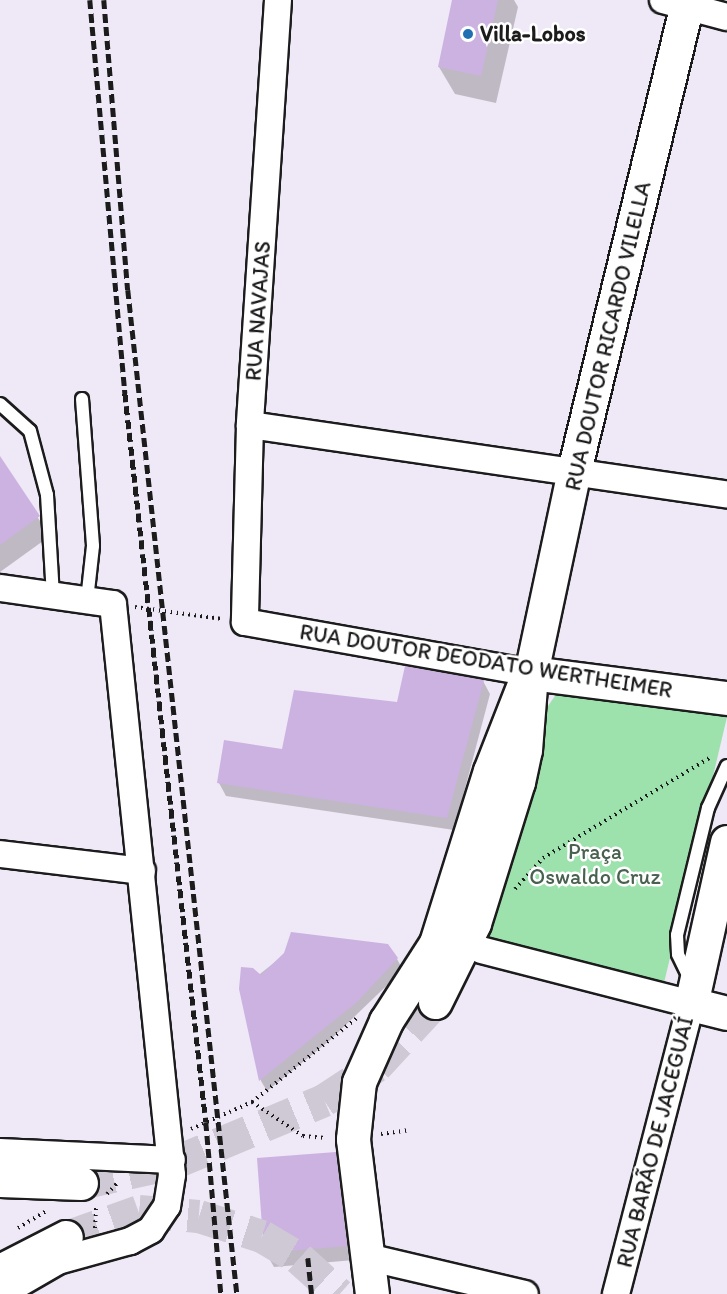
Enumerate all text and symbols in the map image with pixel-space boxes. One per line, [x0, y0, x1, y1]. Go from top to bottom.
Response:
place label: Villa-Lobos [480, 21, 586, 47]
marker: Villa-Lobos [461, 27, 475, 41]
street label: RUA DOUTOR RICARDO VILELLA [559, 178, 657, 494]
street label: RUA NAVAJAS [240, 240, 276, 382]
street label: RUA DOUTOR DEODATO WERTHEIMER [297, 618, 675, 704]
park label: Praça Oswaldo Cruz [529, 838, 661, 890]
street label: RUA BARÃO DE JACEGUAÍ [611, 1013, 699, 1271]

